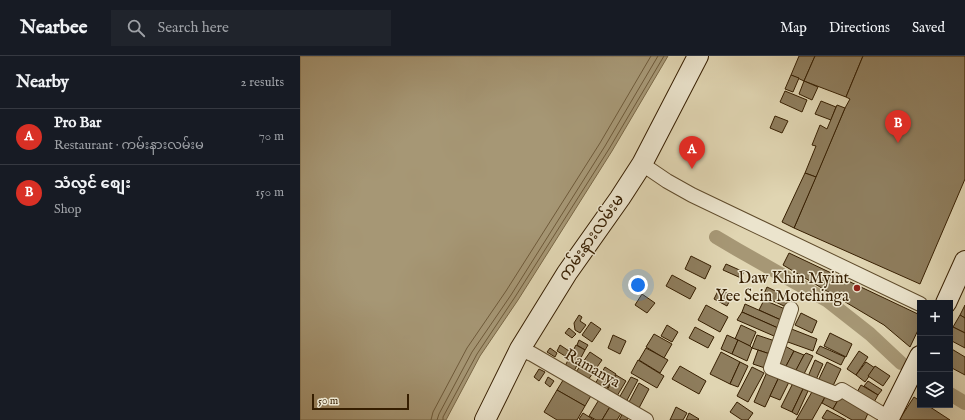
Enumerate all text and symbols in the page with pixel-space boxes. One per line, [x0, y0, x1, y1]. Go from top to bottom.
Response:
search box [111, 10, 391, 46]
text: Nearbee [20, 16, 87, 40]
icon: search [125, 17, 147, 39]
text: Search here [157, 18, 229, 37]
text: Map [780, 19, 807, 37]
text: Directions [829, 19, 890, 37]
text: Saved [912, 19, 945, 37]
text: Nearby [16, 72, 69, 93]
text: 2 results [240, 74, 284, 91]
pin: B [885, 110, 911, 143]
text: Pro Bar [54, 113, 101, 132]
text: A [25, 128, 33, 145]
text: 70 m [259, 128, 284, 145]
pin: A [679, 136, 705, 169]
text: Restaurant · ကမ်းနားလမ်းမ [54, 137, 204, 154]
text: သံလွင် စျေး [54, 174, 131, 193]
text: B [25, 184, 33, 201]
text: 150 m [255, 184, 284, 201]
street label: ကမ်းနားလမ်းမ [552, 189, 631, 286]
text: Shop [54, 201, 82, 218]
place label: Daw Khin Myint Yee Sein Motehinga [716, 269, 850, 307]
your location [628, 275, 648, 295]
marker: Daw Khin Myint Yee Sein Motehinga [852, 283, 862, 293]
map controls [917, 300, 953, 408]
button: + [917, 300, 953, 336]
button: − [917, 336, 953, 372]
street label: Ramanya [560, 345, 624, 393]
button: layers [917, 372, 953, 408]
scale bar [312, 392, 409, 411]
text: 50 m [318, 394, 338, 408]

